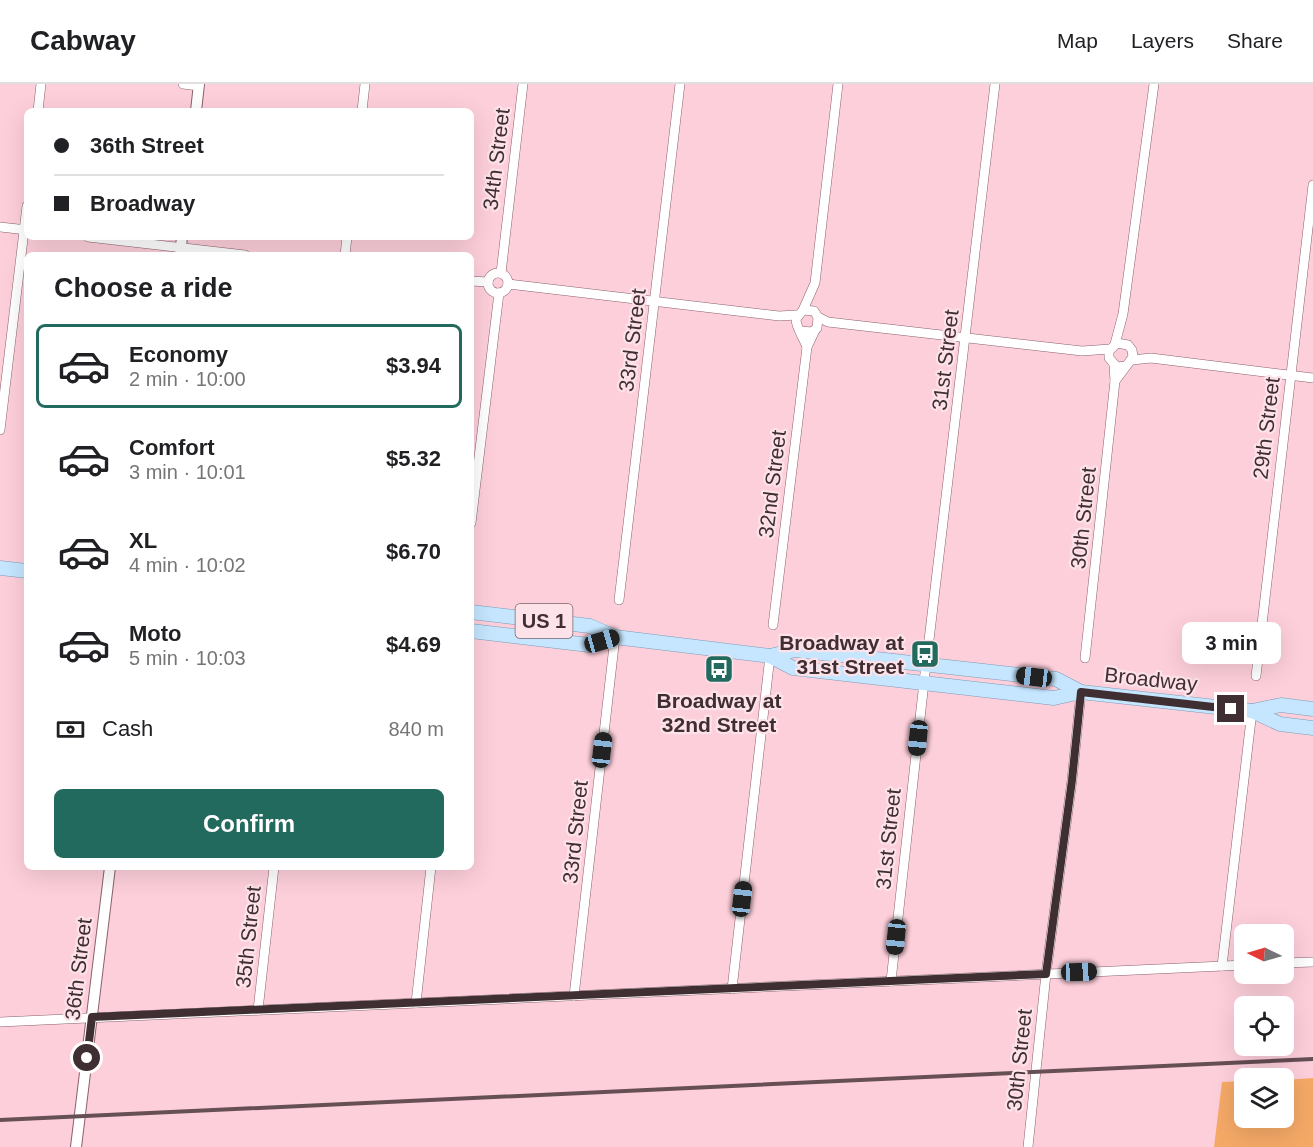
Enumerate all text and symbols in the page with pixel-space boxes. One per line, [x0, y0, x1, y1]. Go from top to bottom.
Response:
text: Cabway [30, 25, 136, 56]
text: Map [1057, 29, 1098, 52]
text: Layers [1131, 29, 1194, 52]
text: Share [1227, 29, 1283, 52]
street label: 34th Street [478, 106, 514, 211]
text: 36th Street [90, 133, 204, 158]
text: Broadway [90, 191, 195, 216]
text: Choose a ride [54, 273, 233, 303]
street label: 33rd Street [614, 287, 650, 393]
street label: 31st Street [927, 308, 963, 412]
icon: car [57, 339, 111, 393]
text: Economy [129, 342, 228, 367]
text: $3.94 [386, 353, 441, 378]
text: 2 min · 10:00 [129, 368, 246, 390]
street label: 29th Street [1248, 375, 1284, 480]
street label: 32nd Street [754, 429, 790, 539]
icon: car [57, 432, 111, 486]
text: Comfort [129, 435, 215, 460]
text: $5.32 [386, 446, 441, 471]
text: 3 min · 10:01 [129, 461, 246, 483]
street label: 30th Street [1066, 466, 1100, 570]
icon: car [57, 525, 111, 579]
text: XL [129, 528, 157, 553]
text: $6.70 [386, 539, 441, 564]
text: 4 min · 10:02 [129, 554, 246, 576]
road number: US 1 [516, 604, 572, 638]
icon: car [57, 618, 111, 672]
text: Moto [129, 621, 182, 646]
callout: 3 min [1182, 622, 1280, 664]
car [582, 627, 622, 655]
place label: Broadway at 31st Street [779, 631, 904, 678]
text: $4.69 [386, 632, 441, 657]
text: 3 min [1205, 632, 1258, 654]
bus stop icon: Broadway at 31st Street [909, 638, 941, 670]
text: 5 min · 10:03 [129, 647, 246, 669]
bus stop icon: Broadway at 32nd Street [703, 653, 735, 685]
street label: Broadway [1103, 663, 1199, 695]
car [1015, 666, 1053, 688]
place label: Broadway at 32nd Street [657, 689, 781, 736]
route end [1217, 695, 1244, 722]
icon: cash [54, 713, 87, 746]
text: Cash [102, 716, 153, 741]
text: 840 m [388, 718, 444, 740]
car [907, 719, 929, 757]
car [591, 731, 613, 769]
street label: 33rd Street [558, 779, 592, 885]
street label: 31st Street [871, 787, 905, 891]
button: Confirm [54, 789, 444, 858]
car [731, 880, 753, 918]
street label: 35th Street [231, 885, 265, 989]
street label: 36th Street [60, 916, 96, 1021]
car [885, 918, 907, 956]
north arrow [1234, 924, 1294, 984]
map controls [1234, 924, 1294, 1128]
car [1061, 962, 1097, 982]
button: locate [1234, 996, 1294, 1056]
street label: 30th Street [1002, 1008, 1036, 1112]
route start [73, 1044, 100, 1071]
button: layers [1234, 1068, 1294, 1128]

